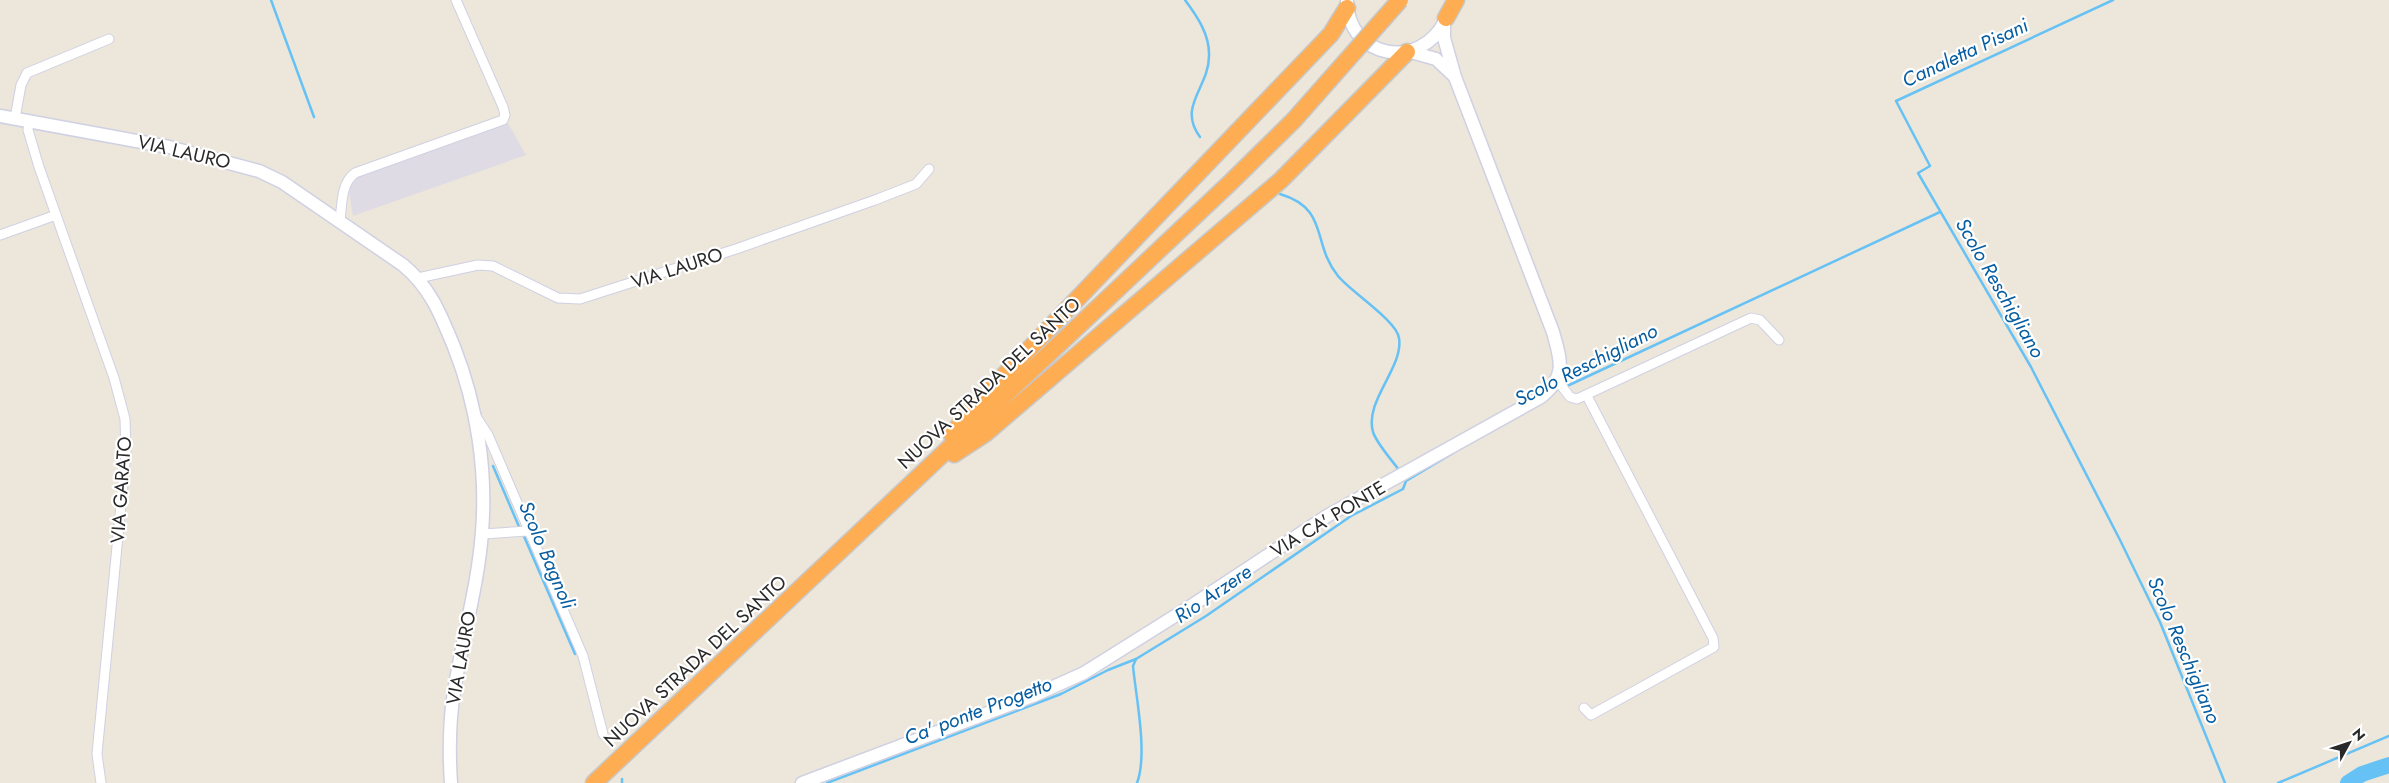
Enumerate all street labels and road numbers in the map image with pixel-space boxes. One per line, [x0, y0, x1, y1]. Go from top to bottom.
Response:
street label: VIA LAURO [135, 128, 233, 176]
street label: VIA LAURO [628, 241, 726, 295]
street label: NUOVA STRADA DEL SANTO [892, 291, 1086, 475]
street label: VIA GARATO [104, 436, 138, 544]
street label: VIA CA' PONTE [1266, 474, 1390, 564]
street label: NUOVA STRADA DEL SANTO [598, 569, 792, 753]
street label: VIA LAURO [439, 609, 483, 707]

